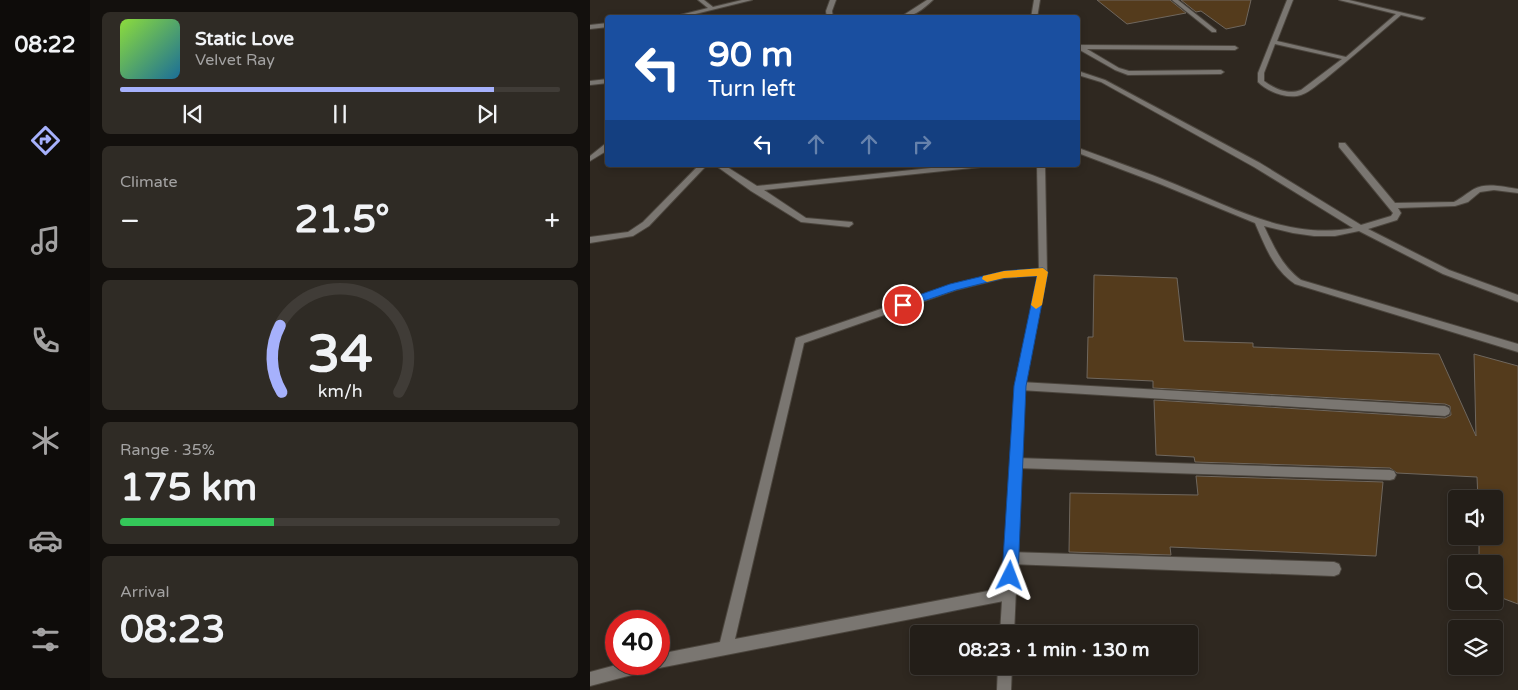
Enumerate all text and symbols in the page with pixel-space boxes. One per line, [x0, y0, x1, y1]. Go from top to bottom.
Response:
text: Static Love [195, 28, 294, 50]
text: 08:22 [15, 32, 75, 58]
text: 90 m [708, 34, 793, 76]
icon: left [625, 35, 690, 100]
text: Velvet Ray [195, 50, 275, 70]
text: Turn left [708, 76, 796, 102]
icon: previous [179, 100, 207, 128]
icon: pause [326, 100, 354, 128]
icon: next [473, 100, 501, 128]
icon: directions [28, 123, 63, 158]
icon: left [749, 130, 777, 158]
icon: ahead [802, 130, 830, 158]
icon: ahead [855, 130, 883, 158]
icon: right [908, 130, 936, 158]
text: Climate [120, 172, 178, 192]
text: 21.5° [295, 197, 390, 243]
text: − [120, 204, 140, 238]
text: + [544, 204, 560, 238]
icon: music [28, 223, 63, 258]
pin [882, 284, 924, 326]
icon: arrive [889, 291, 917, 319]
icon: phone [28, 323, 63, 358]
text: 34 [307, 323, 373, 386]
text: km/h [318, 381, 362, 402]
icon: climate [28, 423, 63, 458]
text: Range · 35% [120, 440, 215, 460]
text: 175 km [120, 465, 257, 511]
map controls [1448, 490, 1503, 675]
button: sound [1448, 490, 1503, 545]
icon: car [28, 523, 63, 558]
position arrow [983, 549, 1035, 601]
button: search [1448, 555, 1503, 610]
text: Arrival [120, 582, 169, 602]
text: 08:23 [120, 607, 225, 653]
speed limit sign: 40 [605, 610, 670, 675]
button: layers [1448, 620, 1503, 675]
icon: filters [28, 622, 63, 657]
text: 08:23 · 1 min · 130 m [958, 639, 1150, 661]

